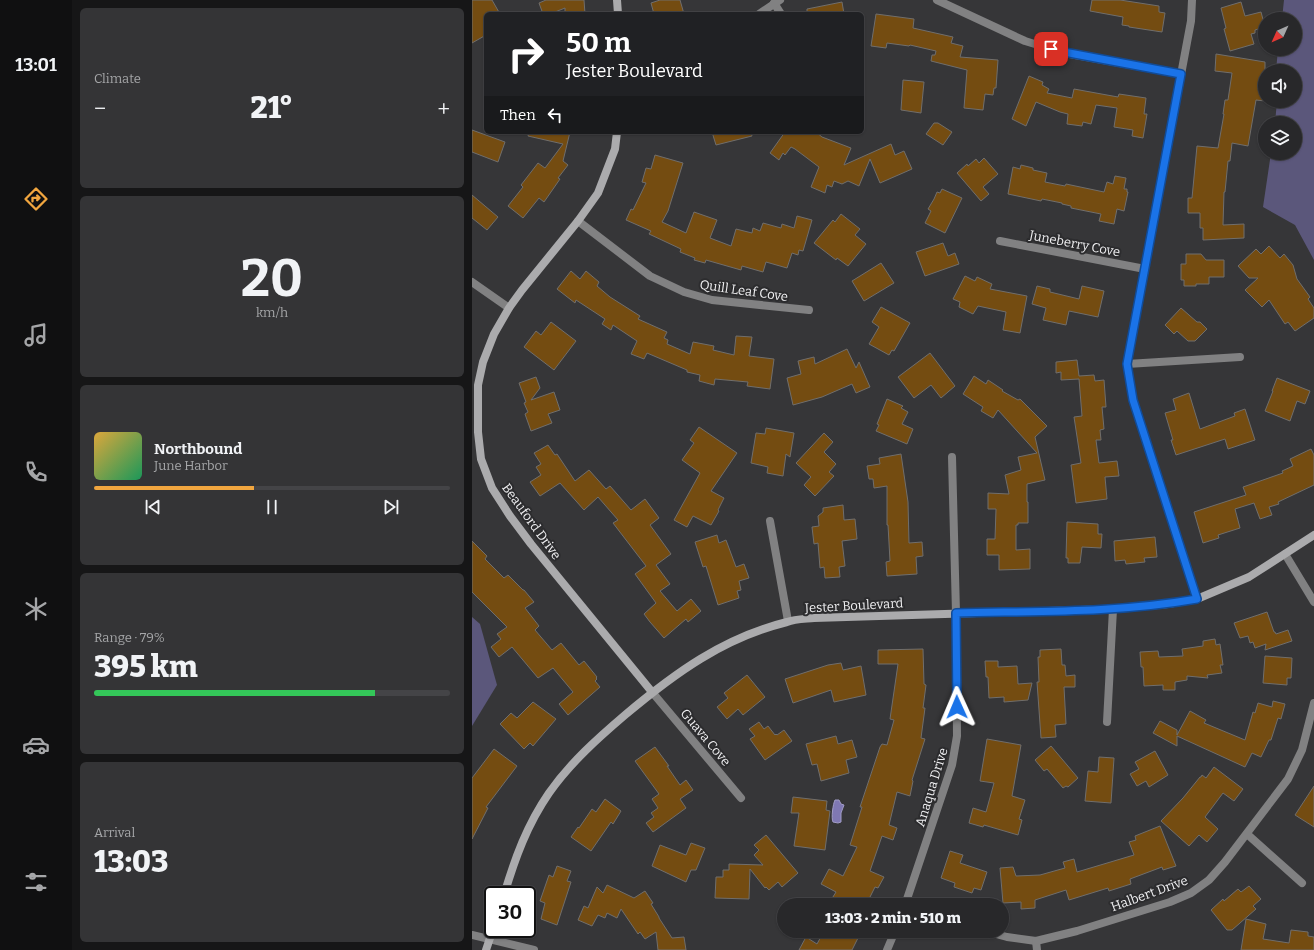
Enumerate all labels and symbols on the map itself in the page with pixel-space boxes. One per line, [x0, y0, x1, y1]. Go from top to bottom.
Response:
north arrow [1258, 12, 1302, 56]
pin [1034, 32, 1068, 66]
street label: Juneberry Cove [1027, 227, 1122, 260]
street label: Quill Leaf Cove [699, 277, 789, 304]
street label: Beauford Drive [499, 480, 564, 562]
street label: Jester Boulevard [803, 595, 904, 616]
position arrow [936, 686, 978, 728]
street label: Guava Cove [678, 706, 734, 769]
street label: Anaqua Drive [912, 746, 951, 828]
street label: Halbert Drive [1109, 873, 1190, 914]
speed limit sign: 30 [484, 886, 536, 938]

